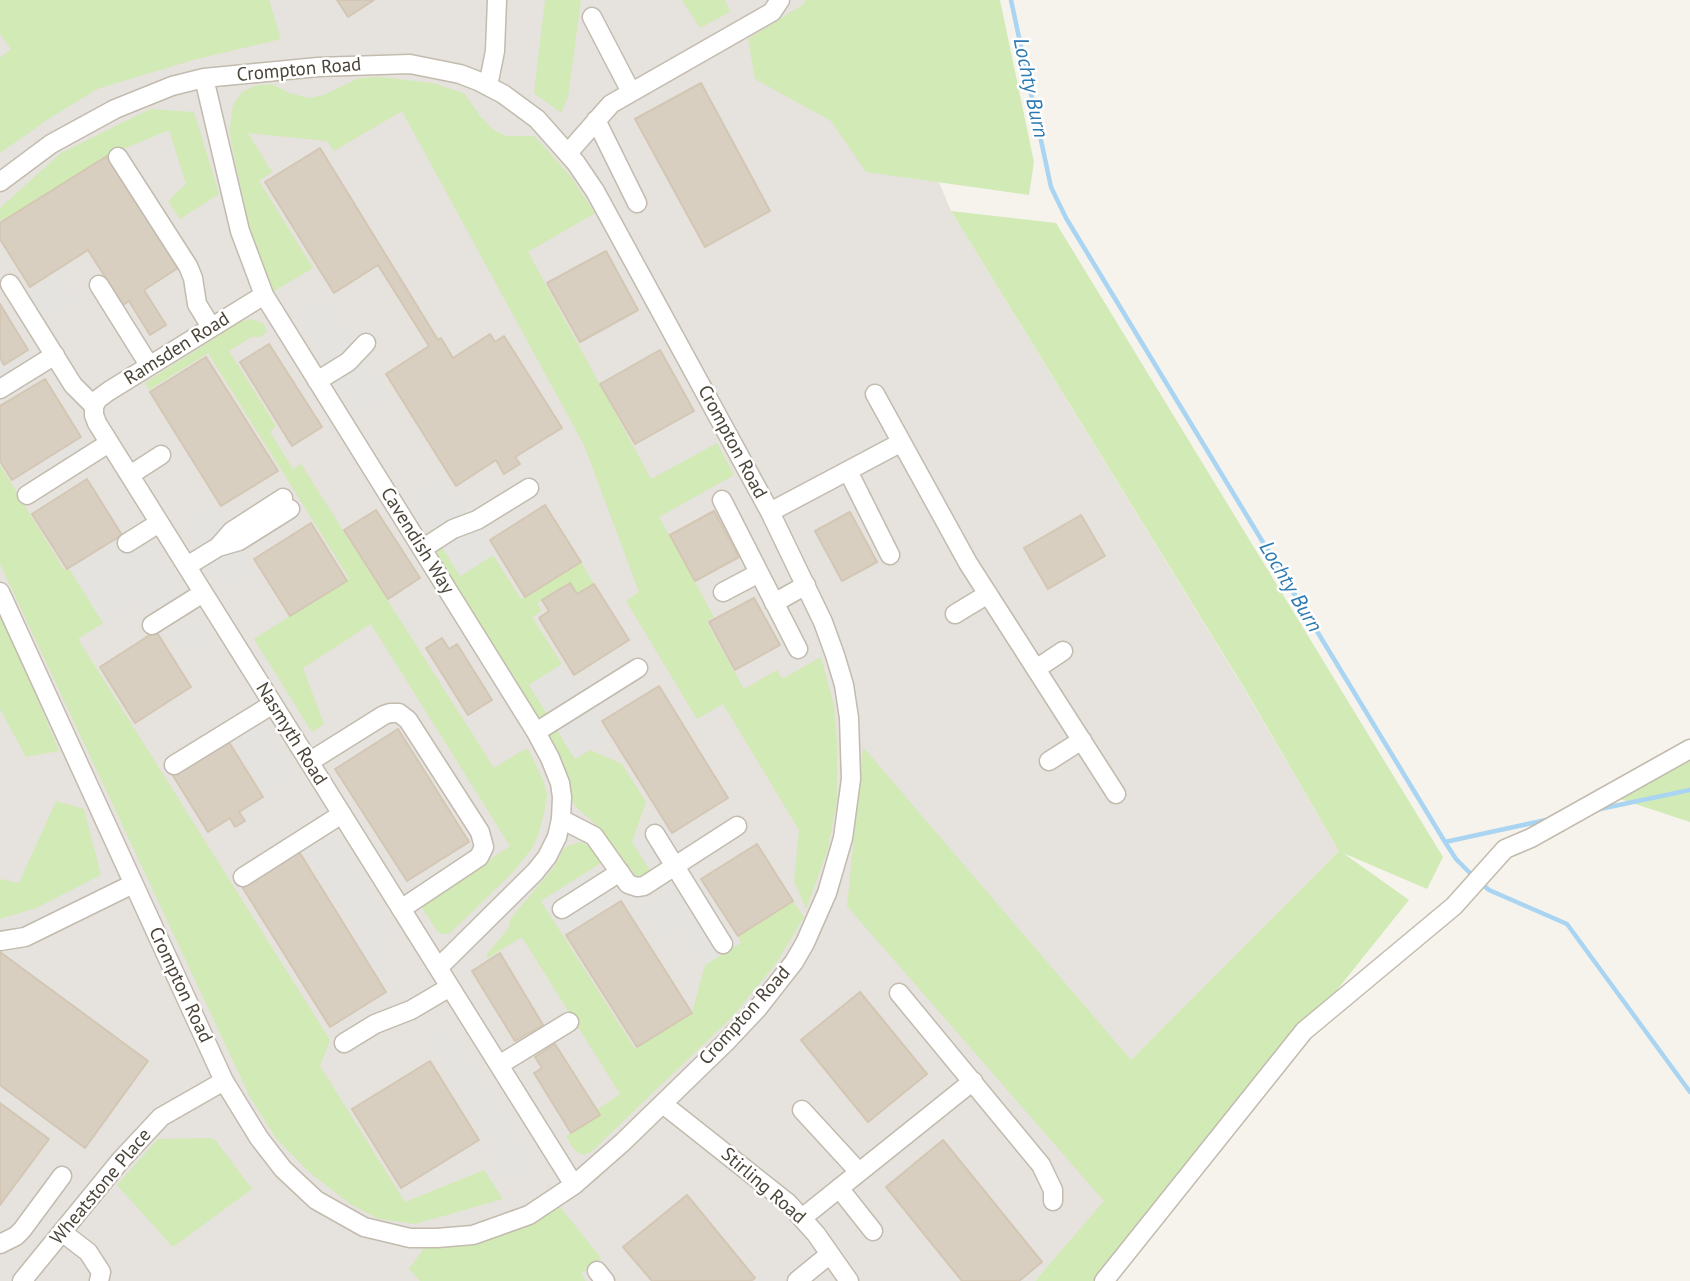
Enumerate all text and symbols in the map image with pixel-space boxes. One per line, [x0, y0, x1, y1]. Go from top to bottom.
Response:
water label: Lochty Burn [1007, 36, 1053, 140]
street label: Crompton Road [236, 53, 362, 87]
street label: Ramsden Road [120, 308, 234, 390]
street label: Crompton Road [693, 381, 771, 503]
street label: Cavendish Way [375, 484, 459, 598]
water label: Lochty Burn [1253, 537, 1327, 637]
street label: Nasmyth Road [250, 679, 332, 789]
street label: Crompton Road [143, 924, 217, 1046]
street label: Crompton Road [695, 962, 795, 1070]
street label: Wheatstone Place [46, 1124, 156, 1250]
street label: Stirling Road [716, 1143, 810, 1229]

